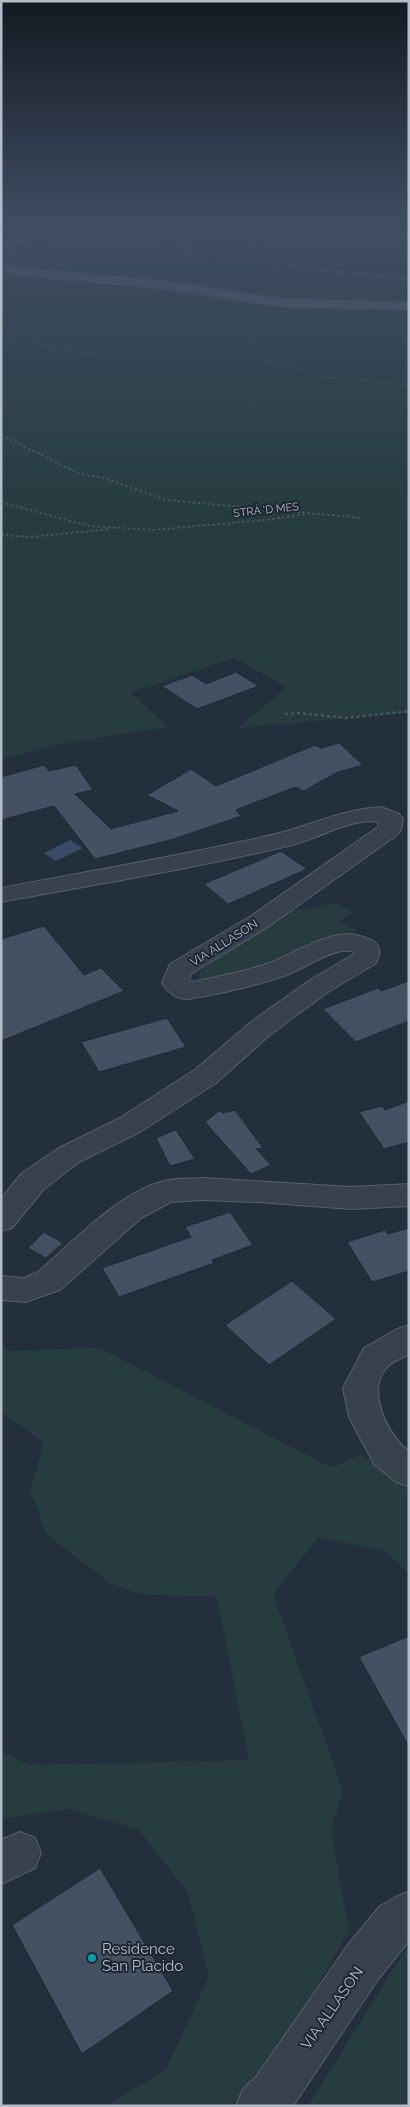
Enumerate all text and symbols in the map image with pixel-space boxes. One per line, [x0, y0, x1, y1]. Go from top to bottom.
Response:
street label: STRÀ 'D MES [232, 499, 300, 520]
street label: VIA ALLASON [188, 917, 260, 969]
place label: Residence San Placido [102, 1940, 183, 1975]
marker: Residence San Placido [86, 1952, 98, 1964]
street label: VIA ALLASON [297, 1963, 367, 2053]

